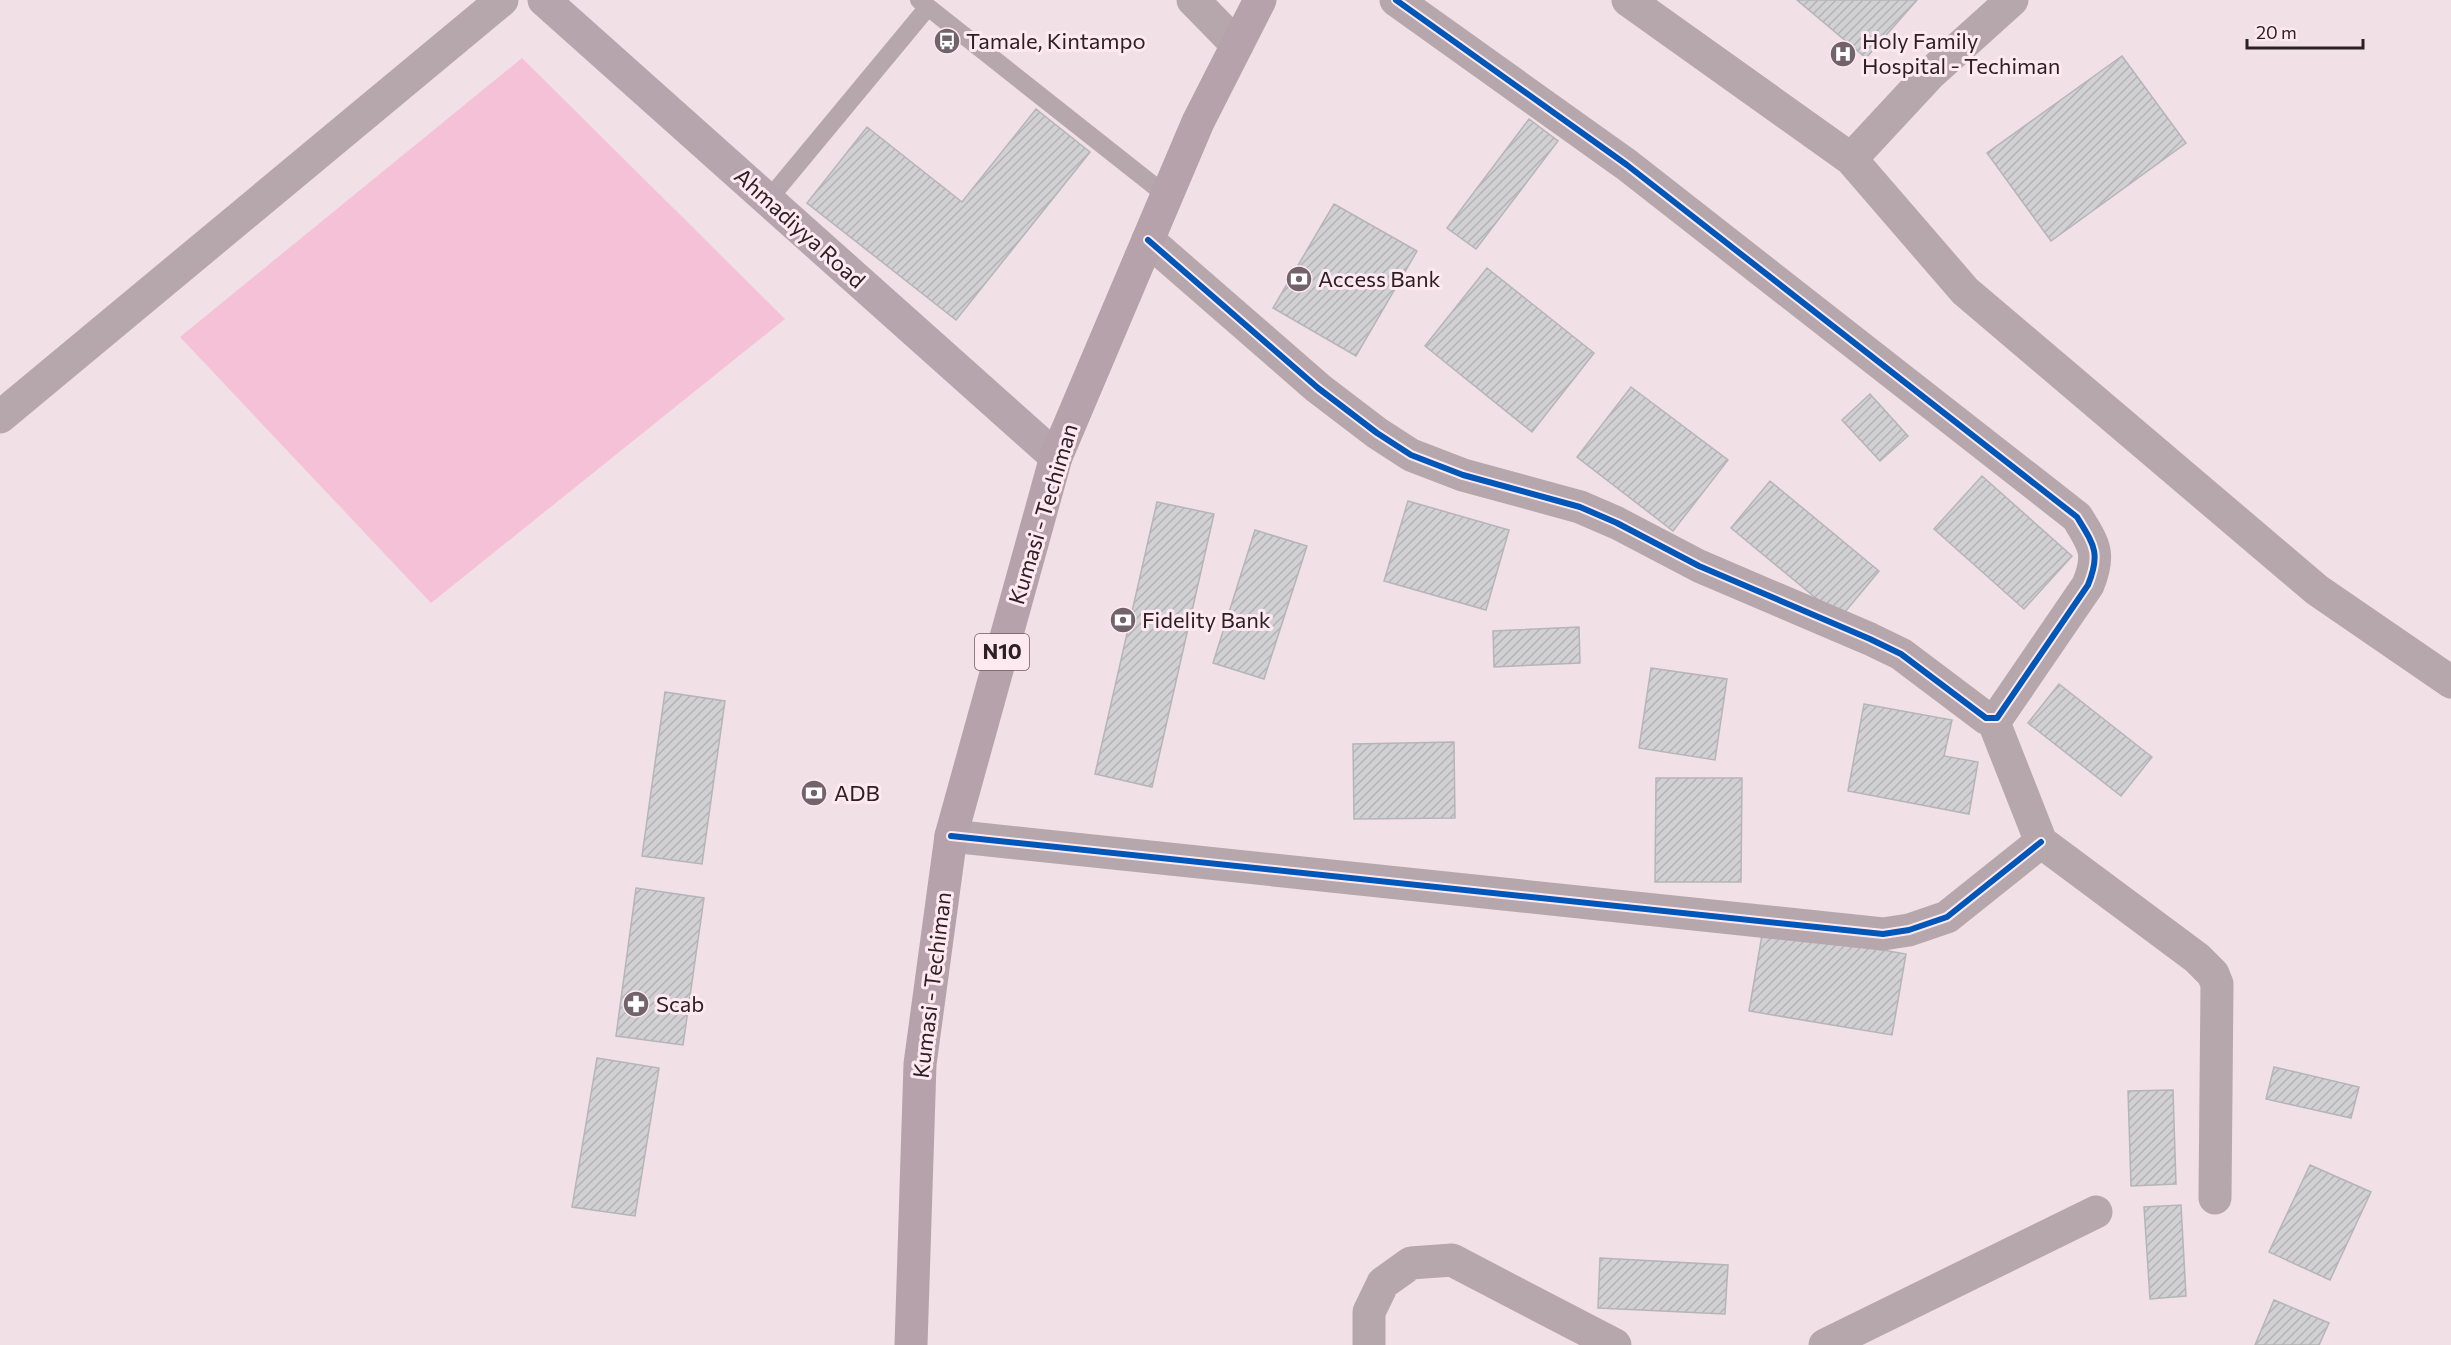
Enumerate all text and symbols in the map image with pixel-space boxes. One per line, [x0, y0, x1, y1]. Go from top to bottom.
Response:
scale bar [2247, 12, 2362, 50]
text: 20 m [2256, 21, 2297, 43]
bus stop icon: Tamale, Kintampo [932, 26, 962, 56]
place label: Tamale, Kintampo [966, 27, 1146, 54]
place label: Holy Family Hospital - Techiman [1862, 27, 2060, 79]
hospital icon: Holy Family Hospital - Techiman [1828, 39, 1858, 69]
street label: Ahmadiyya Road [729, 162, 871, 293]
bank icon: Access Bank [1284, 264, 1314, 294]
place label: Access Bank [1318, 265, 1441, 292]
street label: Kumasi - Techiman [1002, 420, 1083, 607]
bank icon: Fidelity Bank [1108, 605, 1138, 635]
place label: Fidelity Bank [1142, 606, 1271, 633]
road number: N10 [975, 634, 1029, 670]
bank icon: ADB [799, 778, 829, 808]
place label: ADB [834, 779, 880, 806]
street label: Kumasi - Techiman [907, 890, 956, 1080]
pharmacy icon: Scab [621, 989, 651, 1019]
place label: Scab [656, 990, 704, 1017]

